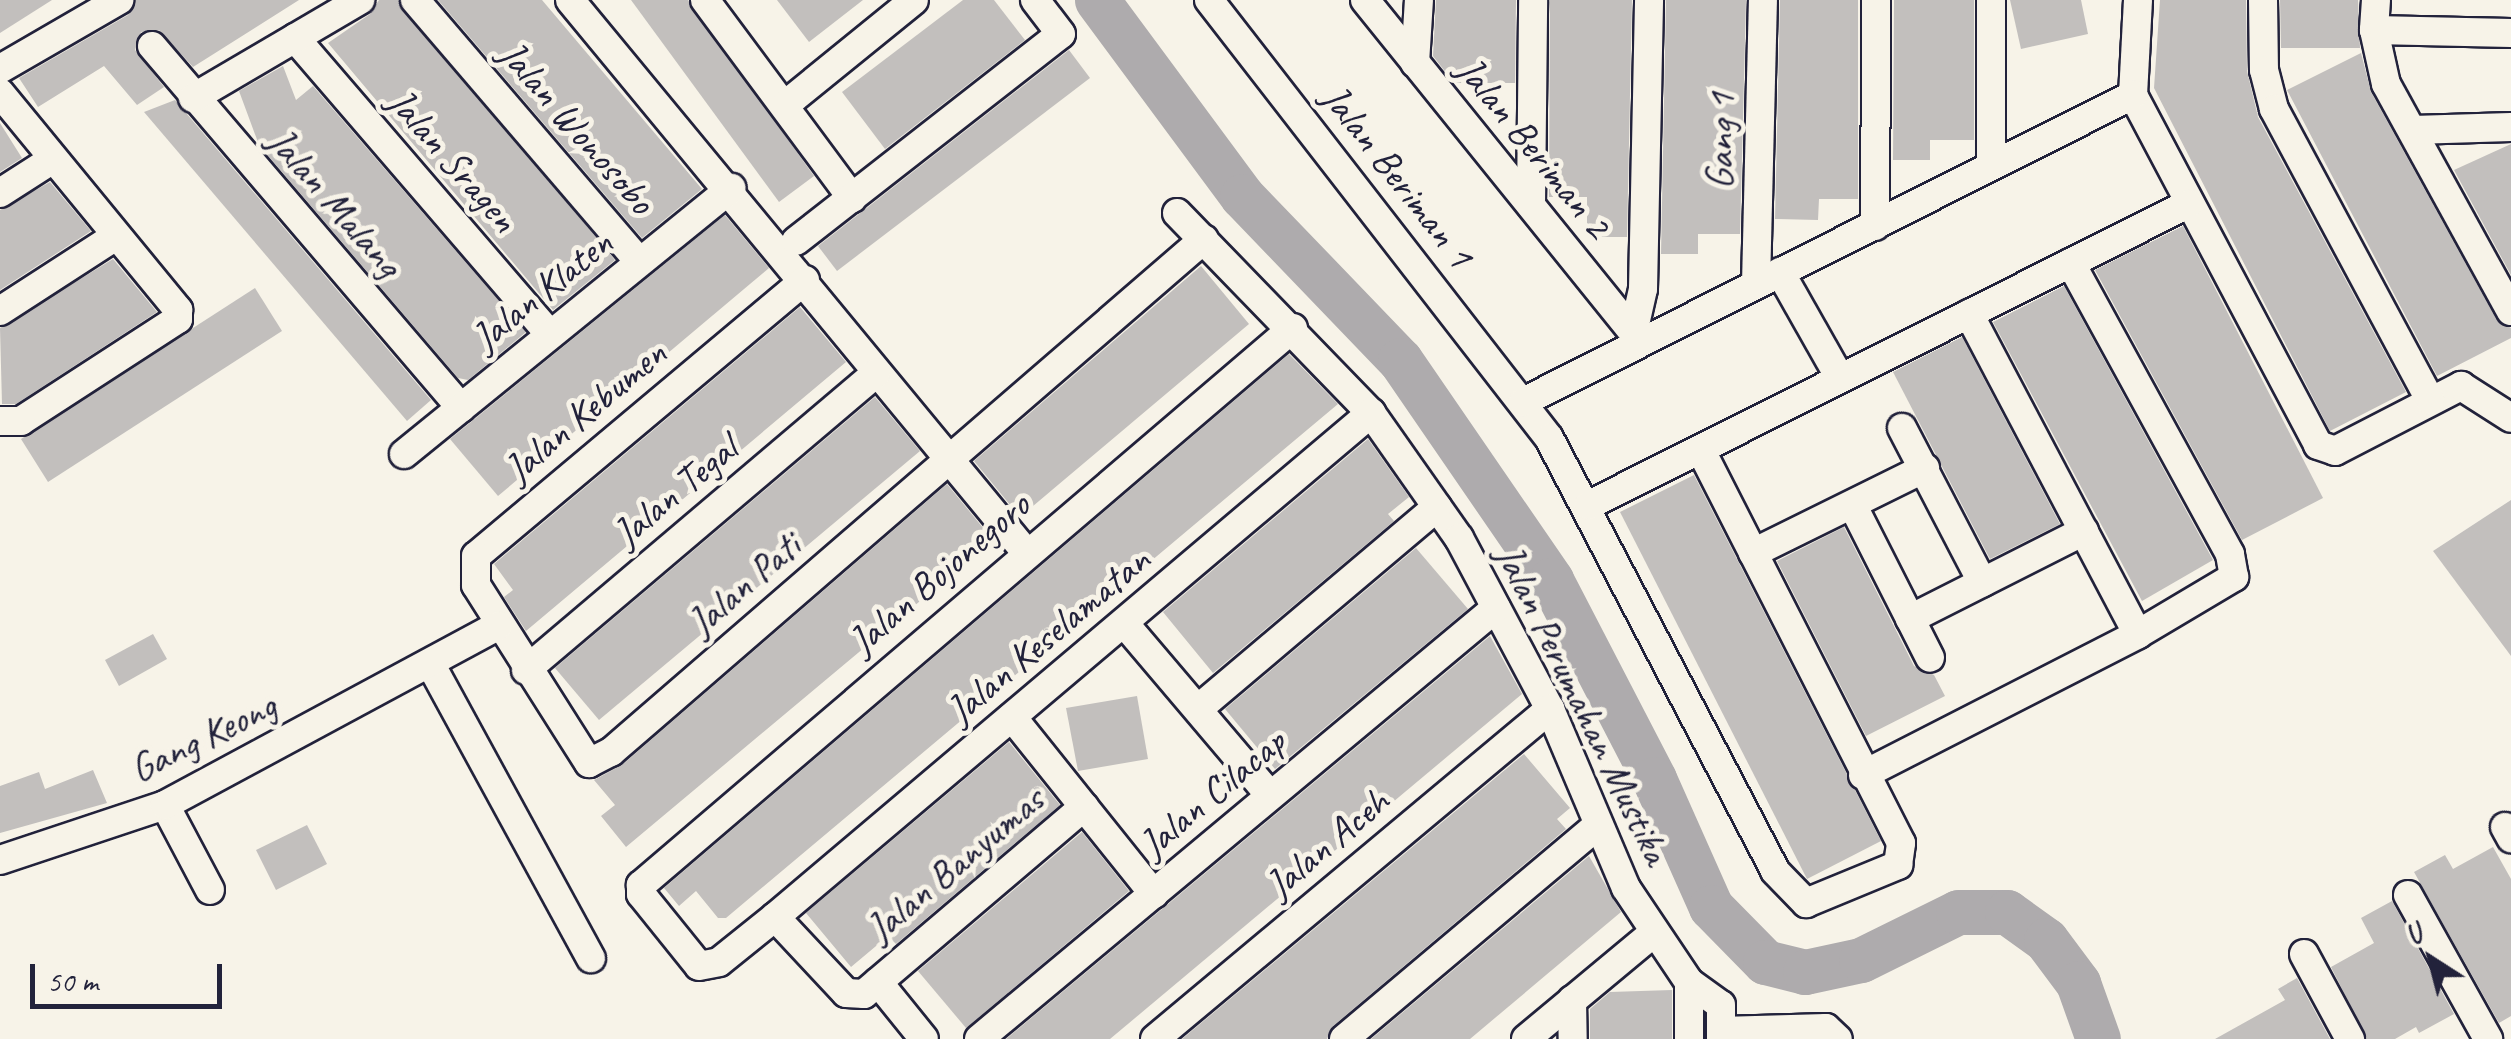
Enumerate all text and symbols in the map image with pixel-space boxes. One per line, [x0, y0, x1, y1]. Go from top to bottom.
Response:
street label: Jalan Wonosobo [489, 30, 665, 224]
street label: Jalan Beriman 2 [1445, 46, 1623, 248]
street label: Jalan Beriman 1 [1311, 74, 1485, 278]
street label: Jalan Sragen [377, 78, 529, 242]
street label: Gang 1 [1695, 92, 1745, 190]
street label: Jalan Malang [257, 118, 413, 286]
street label: Jalan Klaten [461, 218, 623, 362]
street label: Jalan Kebumen [493, 329, 677, 493]
street label: Jalan Tegal [604, 426, 746, 556]
street label: Jalan Bojonegoro [838, 481, 1040, 665]
street label: Jalan Pati [677, 522, 811, 646]
street label: Jalan Perumahan Mustika [1484, 535, 1682, 873]
street label: Jalan Keselamatan [938, 537, 1158, 733]
street label: Gang Keong [122, 681, 284, 793]
street label: Jalan Cilacap [1130, 719, 1294, 867]
street label: Jalan Banyumas [856, 776, 1054, 952]
street label: Jalan Aceh [1256, 778, 1398, 908]
north arrow [2381, 909, 2481, 1009]
text: U [2397, 916, 2429, 952]
scale bar [35, 944, 228, 1006]
text: 50 m [47, 962, 98, 1000]

